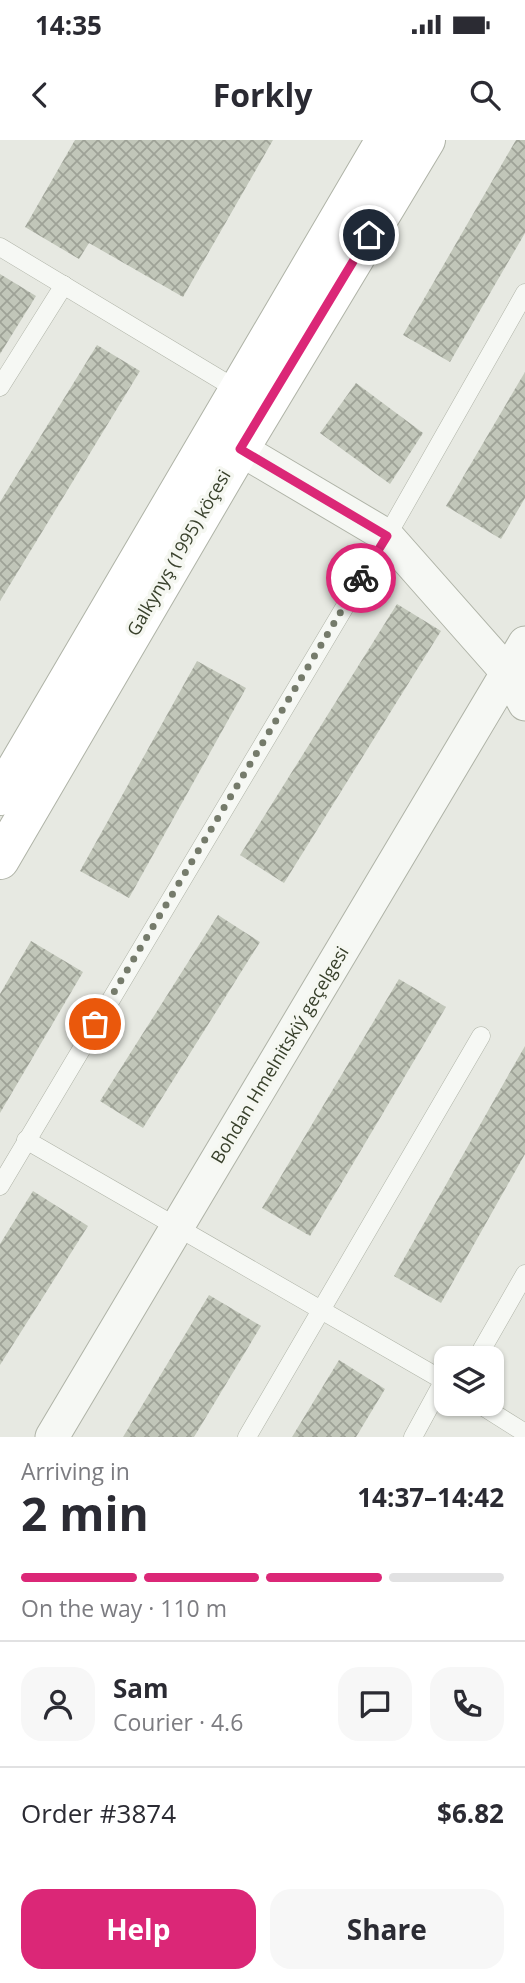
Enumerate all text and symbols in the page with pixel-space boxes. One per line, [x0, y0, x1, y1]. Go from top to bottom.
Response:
text: 14:35 [35, 7, 102, 43]
text: Forkly [213, 73, 312, 116]
icon: back [21, 76, 59, 114]
icon: search [466, 76, 504, 114]
pin [339, 205, 399, 265]
icon: home [350, 216, 388, 254]
street label: Galkynyş (1995) köçesi [121, 465, 236, 640]
courier [326, 543, 396, 613]
icon: bike [342, 559, 380, 597]
street label: Bohdan Hmelnitskiý geçelgesi [205, 941, 354, 1167]
pin [65, 994, 125, 1054]
icon: bag [76, 1005, 114, 1043]
map controls [434, 1346, 504, 1416]
button: layers [434, 1346, 504, 1416]
text: Arriving in [21, 1455, 130, 1487]
text: 14:37–14:42 [357, 1479, 504, 1515]
text: 2 min [21, 1482, 149, 1544]
text: On the way · 110 m [21, 1592, 227, 1624]
button: person [21, 1667, 95, 1741]
button: chat [338, 1667, 412, 1741]
button: phone [430, 1667, 504, 1741]
text: Sam [113, 1670, 169, 1706]
text: Courier · 4.6 [113, 1706, 243, 1738]
text: Order #3874 [21, 1795, 176, 1831]
text: $6.82 [437, 1795, 504, 1831]
button: Help [21, 1889, 256, 1969]
button: Share [270, 1889, 504, 1969]

